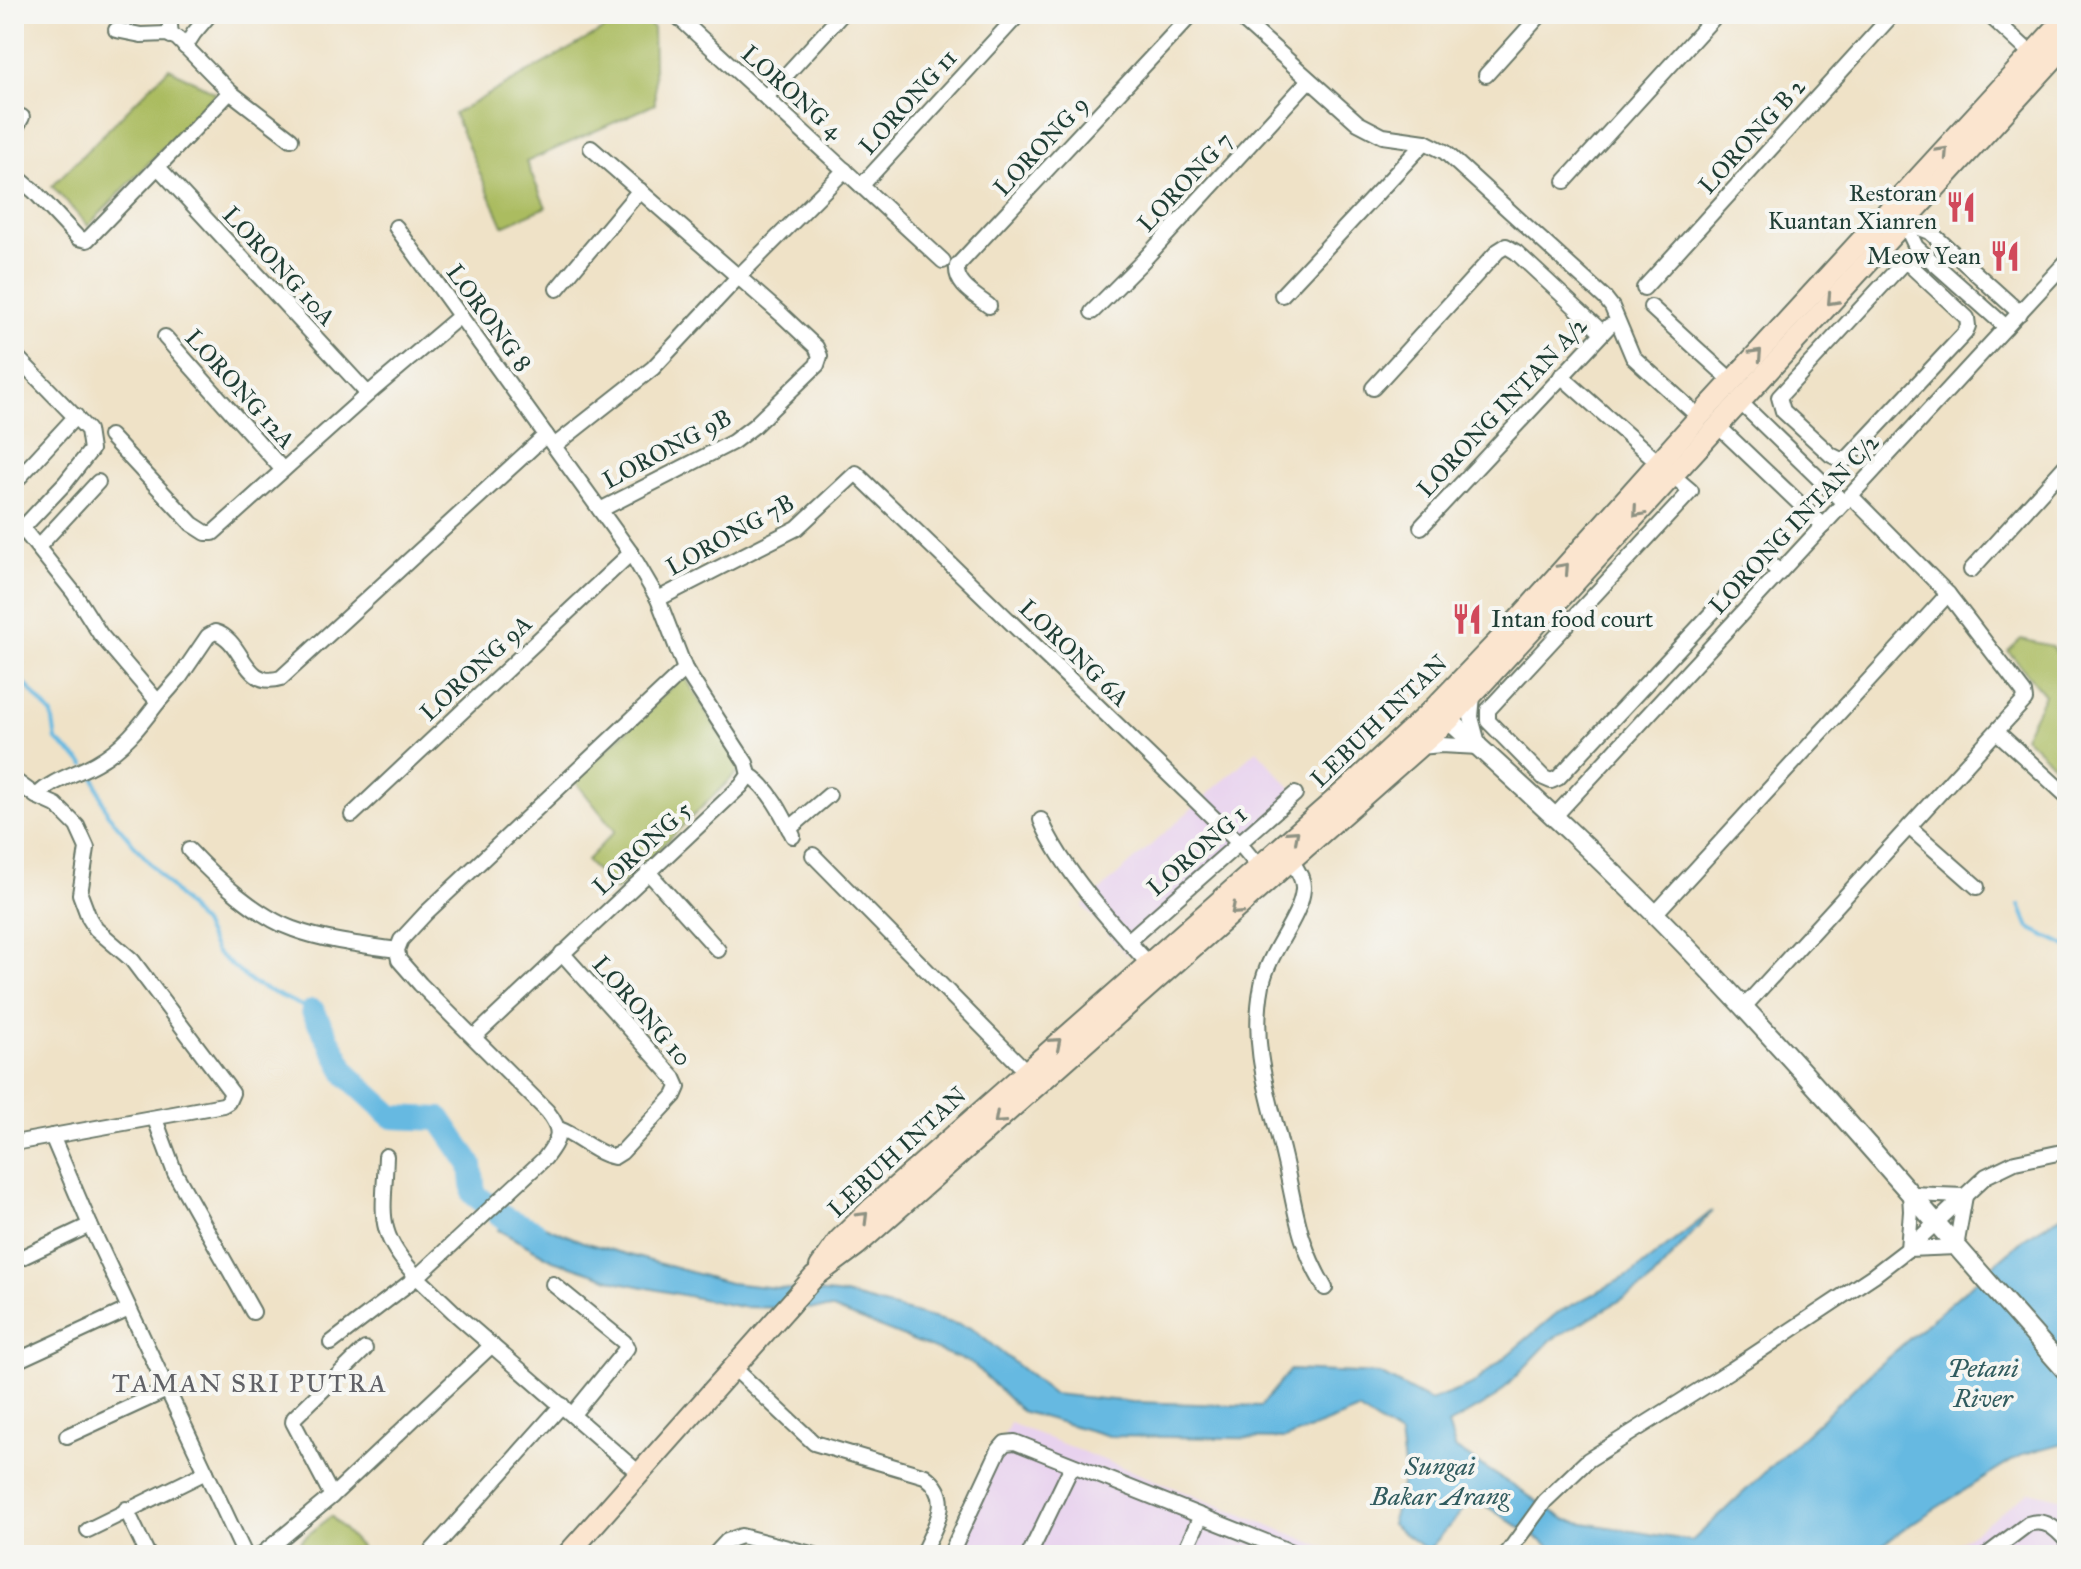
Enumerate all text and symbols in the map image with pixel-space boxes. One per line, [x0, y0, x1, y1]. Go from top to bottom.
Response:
street label: LORONG 4 [735, 39, 849, 146]
street label: LORONG 11 [853, 43, 963, 161]
street label: LORONG B 2 [1692, 72, 1812, 200]
street label: LORONG 9 [987, 90, 1095, 202]
street label: LORONG 7 [1131, 126, 1239, 238]
one-way arrow [1934, 147, 1948, 161]
place label: Restoran Kuantan Xianren [1768, 178, 1937, 236]
restaurant icon: Restoran Kuantan Xianren [1944, 190, 1978, 224]
street label: LORONG 10A [216, 200, 342, 332]
restaurant icon: Meow Yean [1988, 239, 2022, 273]
place label: Meow Yean [1867, 241, 1981, 271]
street label: LORONG 8 [440, 258, 538, 378]
one-way arrow [1827, 291, 1842, 305]
street label: LORONG INTAN A/2 [1411, 310, 1593, 503]
street label: LORONG 12A [179, 323, 301, 455]
one-way arrow [1748, 349, 1763, 363]
street label: LORONG 9B [597, 402, 737, 496]
street label: LORONG INTAN C/2 [1703, 427, 1886, 621]
street label: LORONG 7B [661, 488, 799, 582]
one-way arrow [1633, 503, 1647, 518]
one-way arrow [1555, 563, 1570, 577]
street label: LORONG 6A [1013, 593, 1135, 713]
restaurant icon: Intan food court [1450, 602, 1484, 636]
place label: Intan food court [1491, 604, 1654, 634]
street label: LORONG 9A [414, 609, 538, 727]
street label: LEBUH INTAN [1304, 648, 1454, 794]
street label: LORONG 5 [586, 795, 698, 901]
street label: LORONG 1 [1141, 800, 1253, 902]
one-way arrow [1285, 830, 1300, 845]
one-way arrow [1231, 900, 1246, 915]
street label: LORONG 10 [586, 950, 698, 1072]
one-way arrow [1047, 1038, 1062, 1053]
street label: LEBUH INTAN [821, 1080, 973, 1224]
one-way arrow [994, 1109, 1008, 1124]
one-way arrow [854, 1212, 868, 1226]
water label: Petani River [1947, 1352, 2019, 1414]
district label: TAMAN SRI PUTRA [112, 1367, 388, 1399]
water label: Sungai Bakar Arang [1370, 1450, 1511, 1512]

